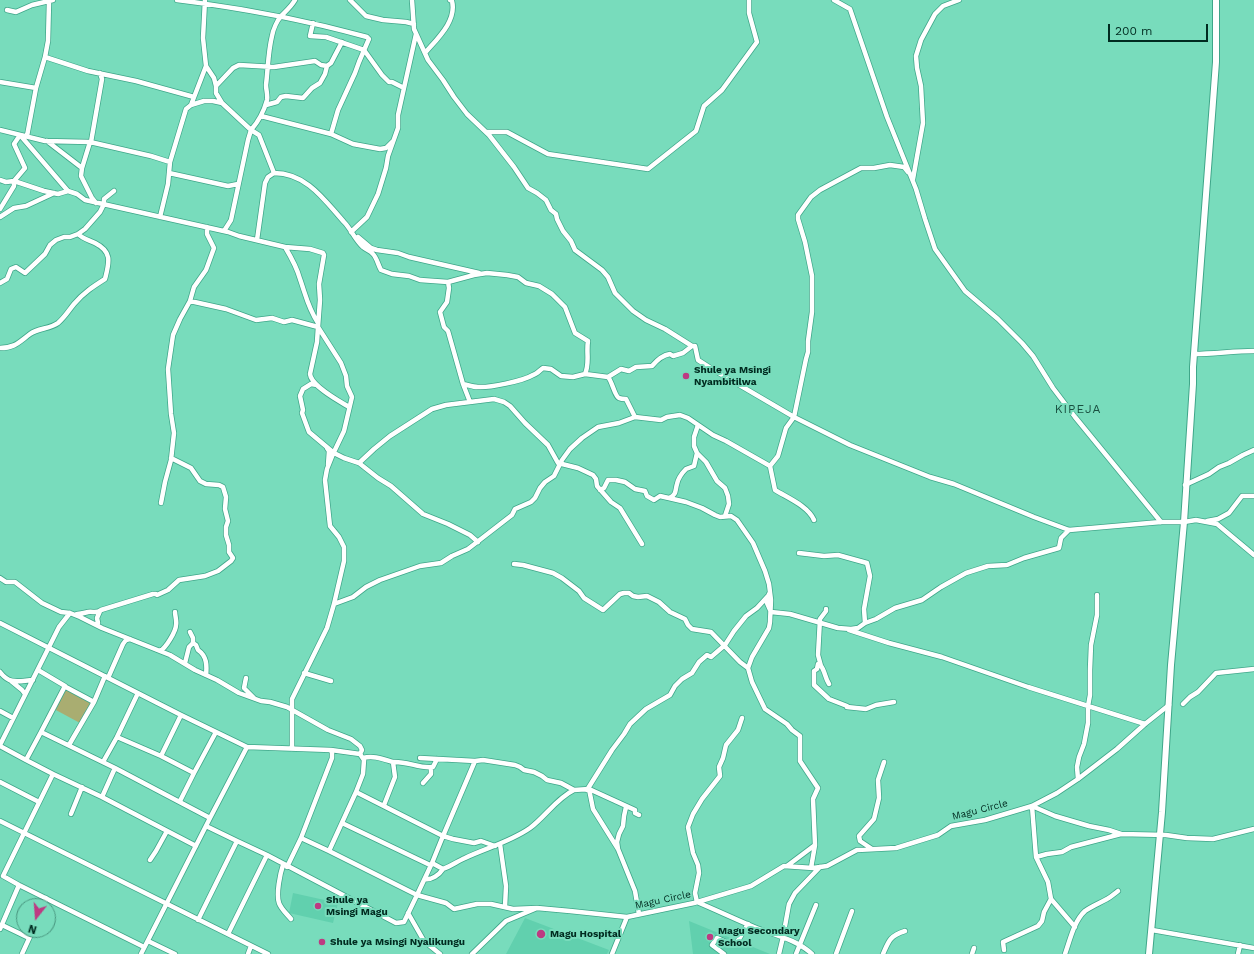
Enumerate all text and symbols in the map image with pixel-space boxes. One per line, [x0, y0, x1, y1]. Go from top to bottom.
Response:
scale bar [1110, 16, 1210, 42]
text: 200 m [1115, 24, 1152, 38]
place label: Shule ya Msingi Nyambitilwa [694, 364, 771, 388]
marker: Shule ya Msingi Nyambitilwa [681, 371, 691, 381]
district label: KIPEJA [1055, 402, 1101, 416]
street label: Magu Circle [951, 797, 1009, 823]
street label: Magu Circle [634, 888, 692, 912]
place label: Shule ya Msingi Magu [326, 894, 388, 918]
north arrow [16, 898, 56, 938]
marker: Shule ya Msingi Magu [313, 901, 323, 911]
text: N [27, 922, 38, 936]
place label: Magu Secondary School [718, 925, 800, 948]
marker: Magu Hospital [535, 928, 547, 940]
place label: Magu Hospital [550, 928, 621, 940]
marker: Magu Secondary School [705, 932, 715, 942]
place label: Shule ya Msingi Nyalikungu [330, 936, 465, 948]
marker: Shule ya Msingi Nyalikungu [317, 937, 327, 947]

